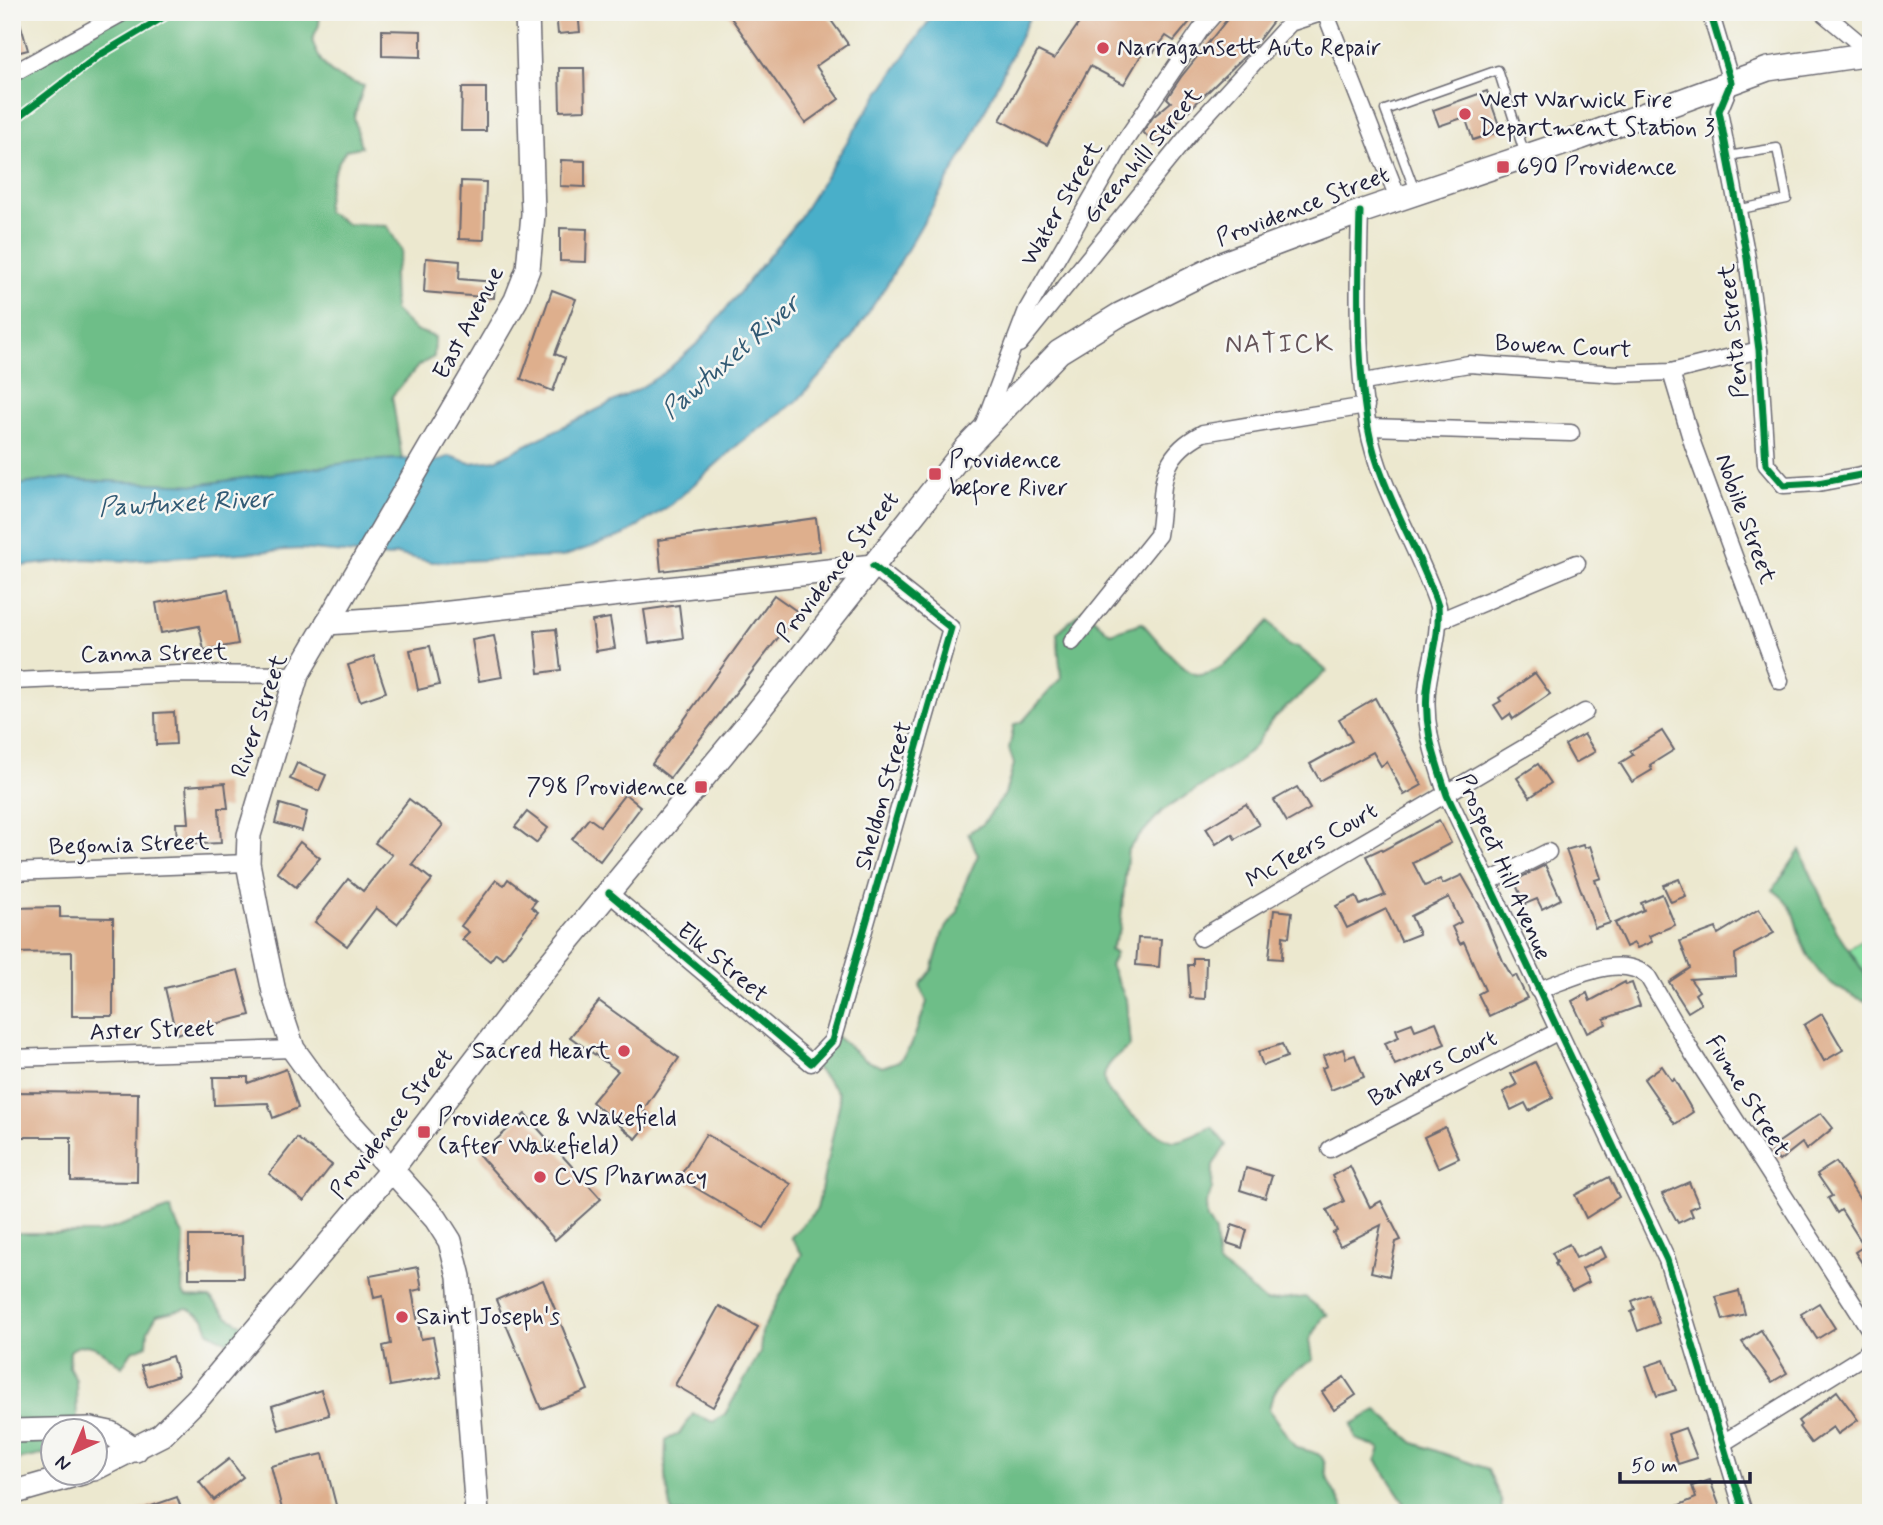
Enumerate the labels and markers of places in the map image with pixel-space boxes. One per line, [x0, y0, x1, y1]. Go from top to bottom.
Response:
place label: Narragansett Auto Repair [1117, 33, 1381, 64]
marker: Narragansett Auto Repair [1095, 40, 1111, 56]
place label: West Warwick Fire Department Station 3 [1479, 85, 1715, 144]
marker: West Warwick Fire Department Station 3 [1457, 106, 1473, 122]
place label: 690 Providence [1517, 152, 1677, 183]
marker: 690 Providence [1495, 159, 1511, 175]
place label: Providence before River [949, 445, 1068, 506]
marker: Providence before River [927, 466, 943, 482]
place label: 798 Providence [527, 772, 687, 803]
marker: 798 Providence [693, 779, 709, 795]
place label: Sacred Heart [472, 1036, 610, 1067]
marker: Sacred Heart [616, 1043, 632, 1059]
place label: Providence & Wakefield (after Wakefield) [438, 1103, 677, 1162]
marker: Providence & Wakefield (after Wakefield) [416, 1124, 432, 1140]
place label: CVS Pharmacy [554, 1162, 707, 1193]
marker: CVS Pharmacy [532, 1169, 548, 1185]
place label: Saint Joseph's [416, 1302, 560, 1333]
marker: Saint Joseph's [394, 1309, 410, 1325]

